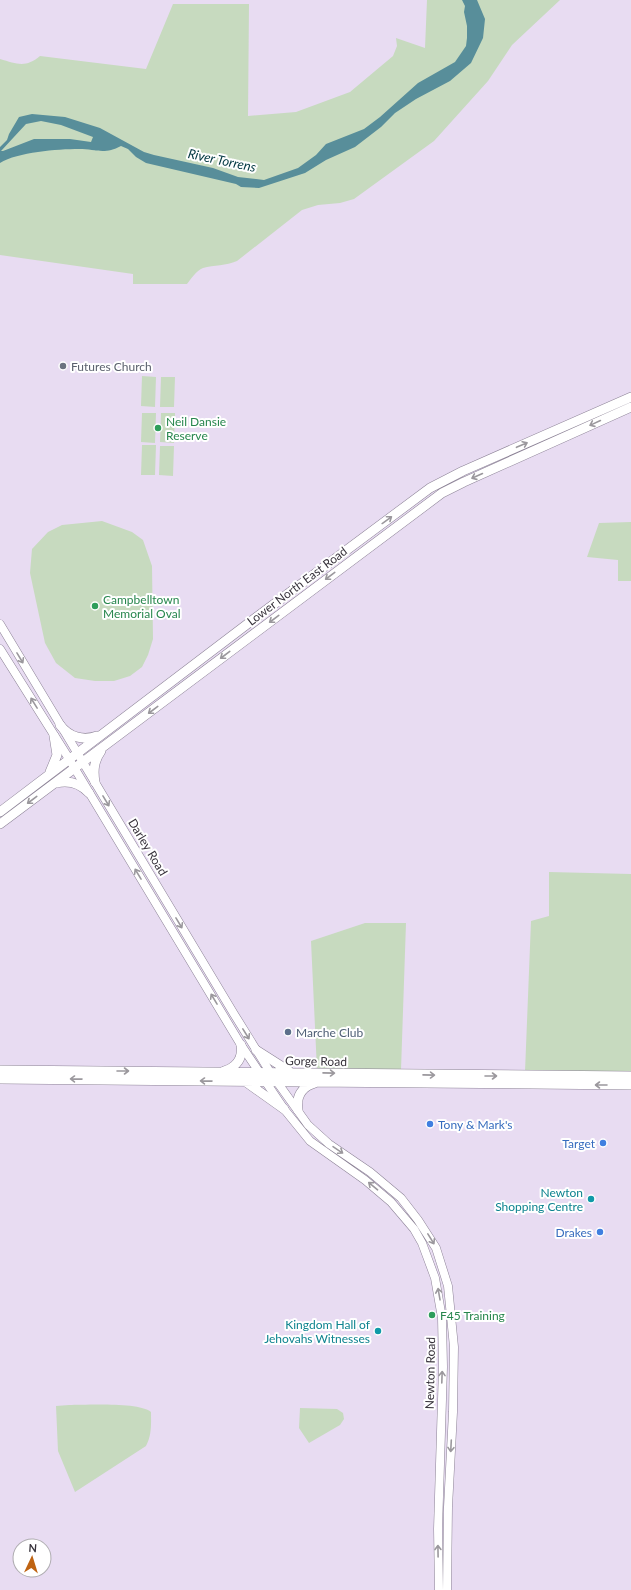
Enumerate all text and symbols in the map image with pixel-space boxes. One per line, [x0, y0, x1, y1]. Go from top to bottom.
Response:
water label: River Torrens [187, 145, 257, 175]
place label: Futures Church [71, 359, 152, 374]
marker: Futures Church [58, 361, 68, 371]
place label: Neil Dansie Reserve [166, 414, 226, 443]
one-way arrow [590, 420, 602, 427]
marker: Neil Dansie Reserve [153, 423, 163, 433]
one-way arrow [516, 441, 528, 448]
one-way arrow [471, 473, 483, 480]
one-way arrow [381, 516, 392, 524]
street label: Lower North East Road [244, 543, 350, 629]
one-way arrow [325, 572, 336, 580]
place label: Campbelltown Memorial Oval [103, 592, 181, 621]
marker: Campbelltown Memorial Oval [90, 601, 100, 611]
one-way arrow [268, 614, 279, 623]
one-way arrow [220, 651, 231, 659]
one-way arrow [16, 652, 24, 663]
one-way arrow [30, 698, 38, 709]
one-way arrow [147, 706, 158, 714]
one-way arrow [103, 795, 111, 807]
one-way arrow [27, 796, 38, 804]
street label: Darley Road [125, 816, 171, 878]
one-way arrow [133, 868, 141, 880]
one-way arrow [176, 917, 184, 929]
one-way arrow [209, 993, 217, 1005]
place label: Marche Club [296, 1025, 363, 1040]
marker: Marche Club [283, 1027, 293, 1037]
one-way arrow [243, 1028, 251, 1040]
street label: Gorge Road [285, 1053, 347, 1069]
one-way arrow [116, 1067, 129, 1075]
one-way arrow [322, 1069, 335, 1077]
one-way arrow [422, 1071, 435, 1079]
one-way arrow [484, 1072, 497, 1080]
one-way arrow [70, 1076, 83, 1083]
one-way arrow [200, 1077, 213, 1085]
one-way arrow [595, 1081, 608, 1089]
place label: Tony & Mark's [438, 1117, 513, 1132]
marker: Tony & Mark's [425, 1119, 435, 1129]
place label: Target [562, 1136, 596, 1151]
marker: Target [598, 1138, 608, 1148]
one-way arrow [332, 1147, 344, 1155]
one-way arrow [367, 1182, 378, 1191]
place label: Newton Shopping Centre [495, 1185, 583, 1214]
marker: Newton Shopping Centre [586, 1194, 596, 1204]
place label: Drakes [555, 1225, 592, 1240]
marker: Drakes [595, 1227, 605, 1237]
one-way arrow [427, 1233, 435, 1245]
one-way arrow [435, 1288, 443, 1301]
place label: F45 Training [440, 1308, 505, 1323]
marker: F45 Training [427, 1310, 437, 1320]
place label: Kingdom Hall of Jehovahs Witnesses [264, 1317, 371, 1346]
marker: Kingdom Hall of Jehovahs Witnesses [373, 1326, 383, 1336]
street label: Newton Road [422, 1337, 438, 1409]
one-way arrow [439, 1371, 446, 1384]
one-way arrow [448, 1439, 455, 1452]
north arrow [12, 1538, 52, 1578]
text: N [28, 1541, 37, 1554]
one-way arrow [434, 1545, 442, 1558]

